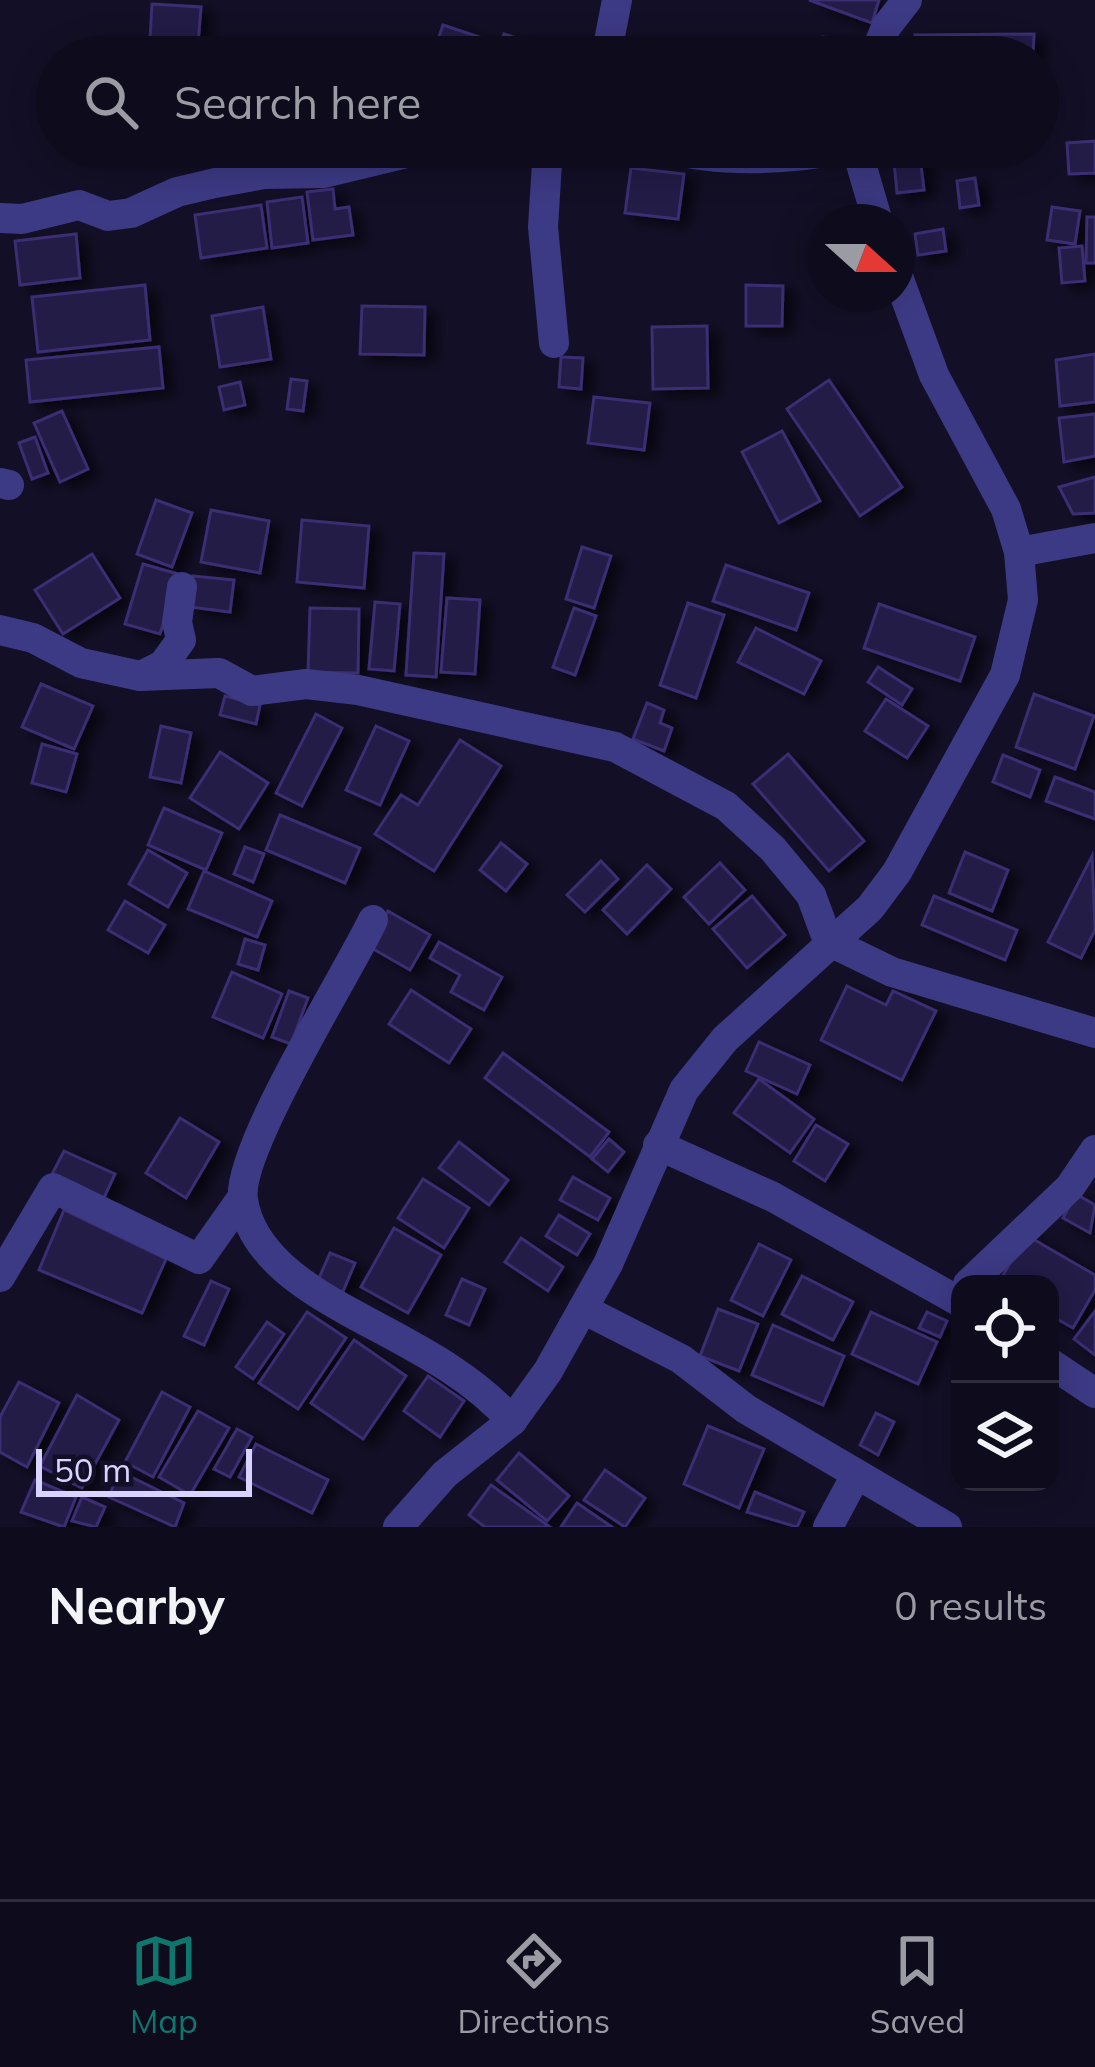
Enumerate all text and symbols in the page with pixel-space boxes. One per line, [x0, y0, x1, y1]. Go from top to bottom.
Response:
search box [36, 36, 1059, 168]
icon: search [78, 69, 144, 135]
text: Search here [174, 74, 421, 130]
north arrow [807, 204, 915, 312]
map controls [951, 1275, 1059, 1491]
button: locate [951, 1275, 1059, 1383]
button: layers [951, 1383, 1059, 1491]
scale bar [36, 1443, 252, 1496]
text: 50 m [54, 1449, 131, 1490]
text: Nearby [48, 1573, 225, 1637]
text: 0 results [894, 1581, 1047, 1630]
tab: Map [130, 1928, 198, 2041]
tab: Directions [458, 1928, 610, 2041]
tab: Saved [870, 1928, 965, 2041]

